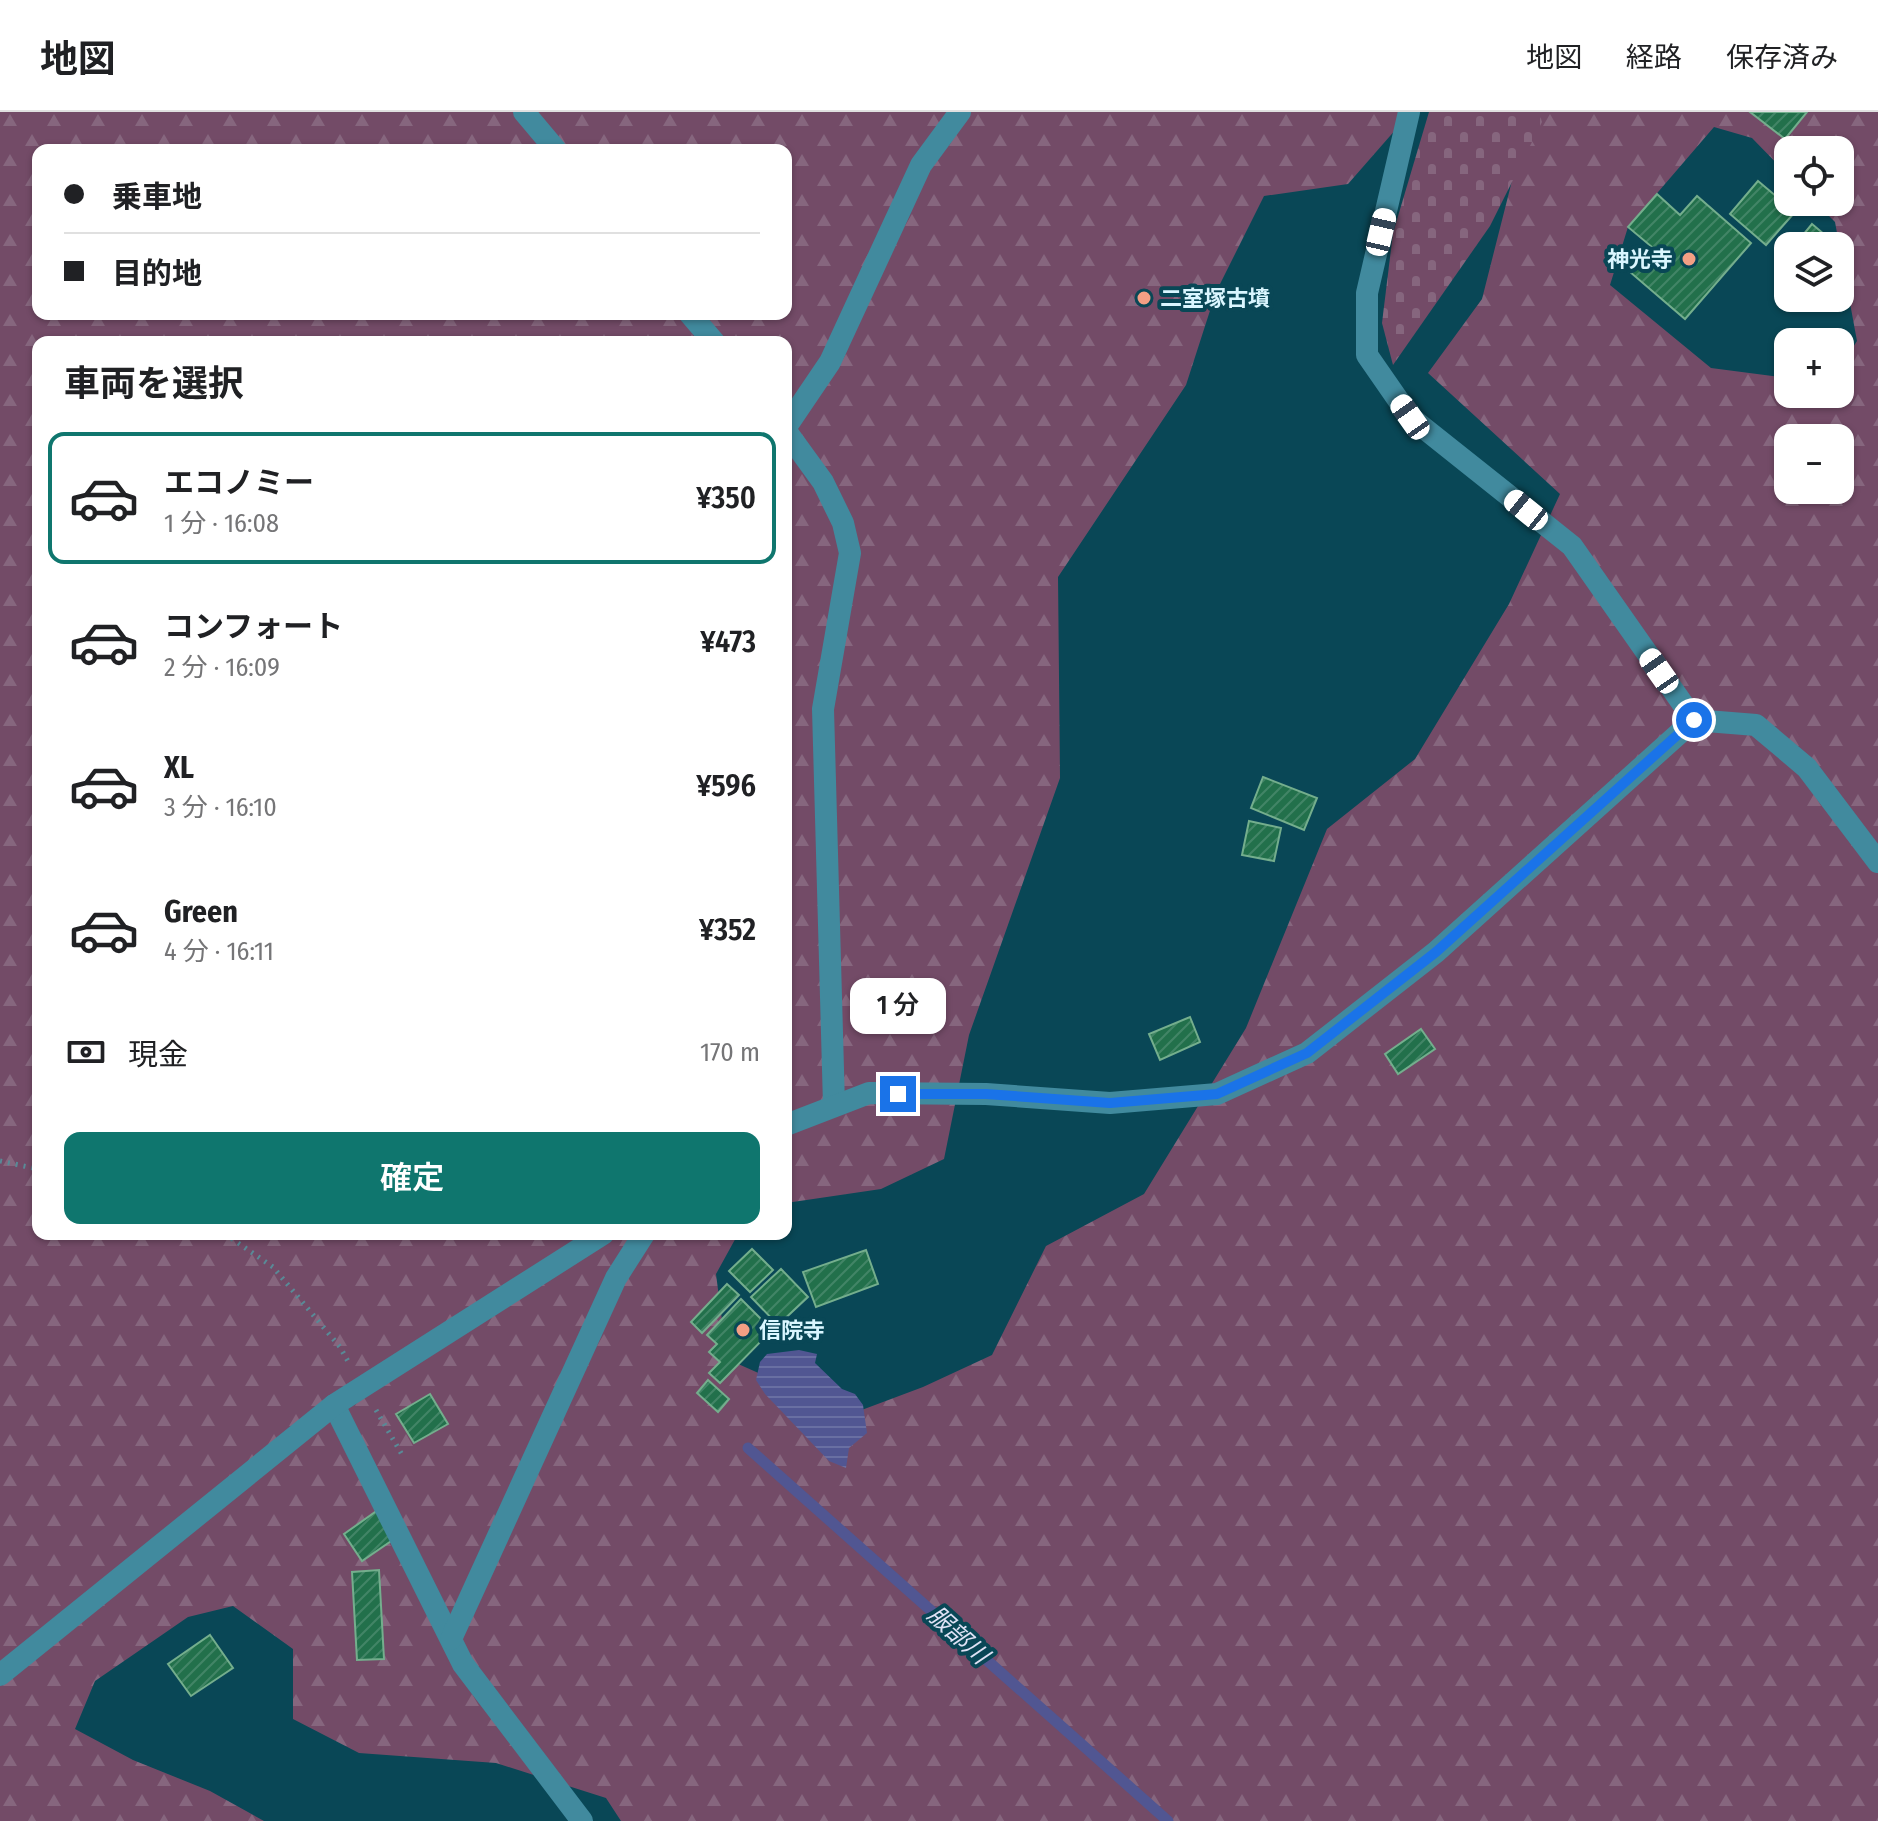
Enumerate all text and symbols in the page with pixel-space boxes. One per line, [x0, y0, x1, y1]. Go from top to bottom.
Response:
text: 地図 [40, 36, 116, 82]
text: 地図 [1526, 41, 1582, 74]
text: 経路 [1626, 41, 1682, 74]
text: 保存済み [1726, 41, 1838, 74]
map controls [1774, 136, 1854, 504]
button: locate [1774, 136, 1854, 216]
text: 乗車地 [112, 179, 202, 215]
car [1364, 206, 1398, 258]
button: layers [1774, 232, 1854, 312]
place label: 神光寺 [1607, 246, 1673, 273]
marker: 神光寺 [1680, 250, 1698, 268]
text: 目的地 [112, 256, 202, 292]
place label: 二室塚古墳 [1160, 285, 1270, 312]
marker: 二室塚古墳 [1135, 289, 1153, 307]
button: + [1774, 328, 1854, 408]
text: 車両を選択 [64, 362, 244, 406]
car [1386, 390, 1434, 444]
button: − [1774, 424, 1854, 504]
icon: car [68, 462, 140, 534]
text: エコノミー [164, 465, 314, 501]
text: ¥350 [696, 480, 756, 516]
car [1500, 486, 1552, 534]
text: 1 分 · 16:08 [164, 508, 279, 539]
icon: car [68, 606, 140, 678]
text: コンフォート [164, 609, 343, 645]
text: ¥473 [700, 624, 756, 660]
car [1635, 644, 1683, 698]
text: 2 分 · 16:09 [164, 652, 280, 683]
route start [1676, 702, 1712, 738]
icon: car [68, 750, 140, 822]
text: XL [164, 750, 194, 786]
text: ¥596 [696, 768, 756, 804]
text: 3 分 · 16:10 [164, 792, 277, 823]
icon: car [68, 894, 140, 966]
text: Green [164, 894, 238, 930]
text: ¥352 [699, 912, 756, 948]
text: 4 分 · 16:11 [164, 936, 274, 967]
callout: 1 分 [850, 978, 946, 1034]
text: 1 分 [877, 990, 919, 1021]
icon: cash [64, 1030, 108, 1074]
text: 現金 [128, 1037, 188, 1073]
text: 170 m [700, 1037, 760, 1068]
route end [880, 1076, 916, 1112]
button: 確定 [64, 1132, 760, 1224]
place label: 信院寺 [759, 1317, 825, 1344]
marker: 信院寺 [734, 1321, 752, 1339]
water label: 服部川 [922, 1601, 996, 1672]

